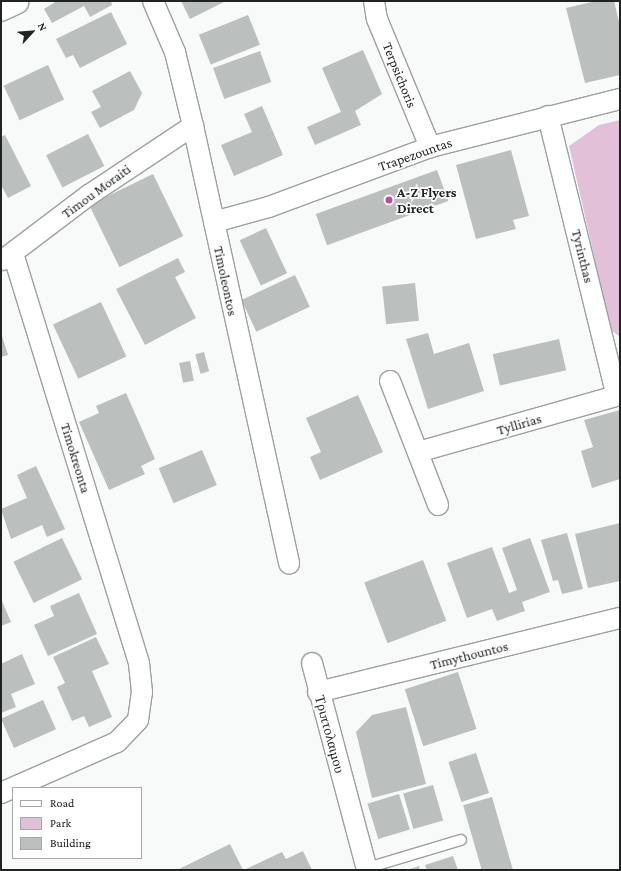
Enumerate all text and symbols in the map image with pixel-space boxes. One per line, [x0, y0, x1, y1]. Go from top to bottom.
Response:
north arrow [12, 12, 52, 52]
text: N [36, 21, 50, 33]
street label: Terpsichoris [379, 40, 421, 110]
street label: Trapezountas [376, 134, 454, 174]
street label: Timou Moraiti [58, 160, 134, 222]
place label: A-Z Flyers Direct [397, 184, 457, 216]
marker: A-Z Flyers Direct [384, 195, 394, 205]
street label: Tyrinthas [568, 228, 598, 284]
street label: Timoleontos [210, 245, 242, 317]
street label: Tyllirias [495, 410, 543, 438]
street label: Timokreonta [57, 421, 95, 495]
street label: Timythountos [428, 637, 510, 673]
street label: Τριπτολαιμου [312, 693, 348, 775]
legend [12, 787, 142, 859]
text: Road [50, 796, 74, 810]
text: Park [50, 816, 71, 830]
text: Building [50, 836, 91, 850]

